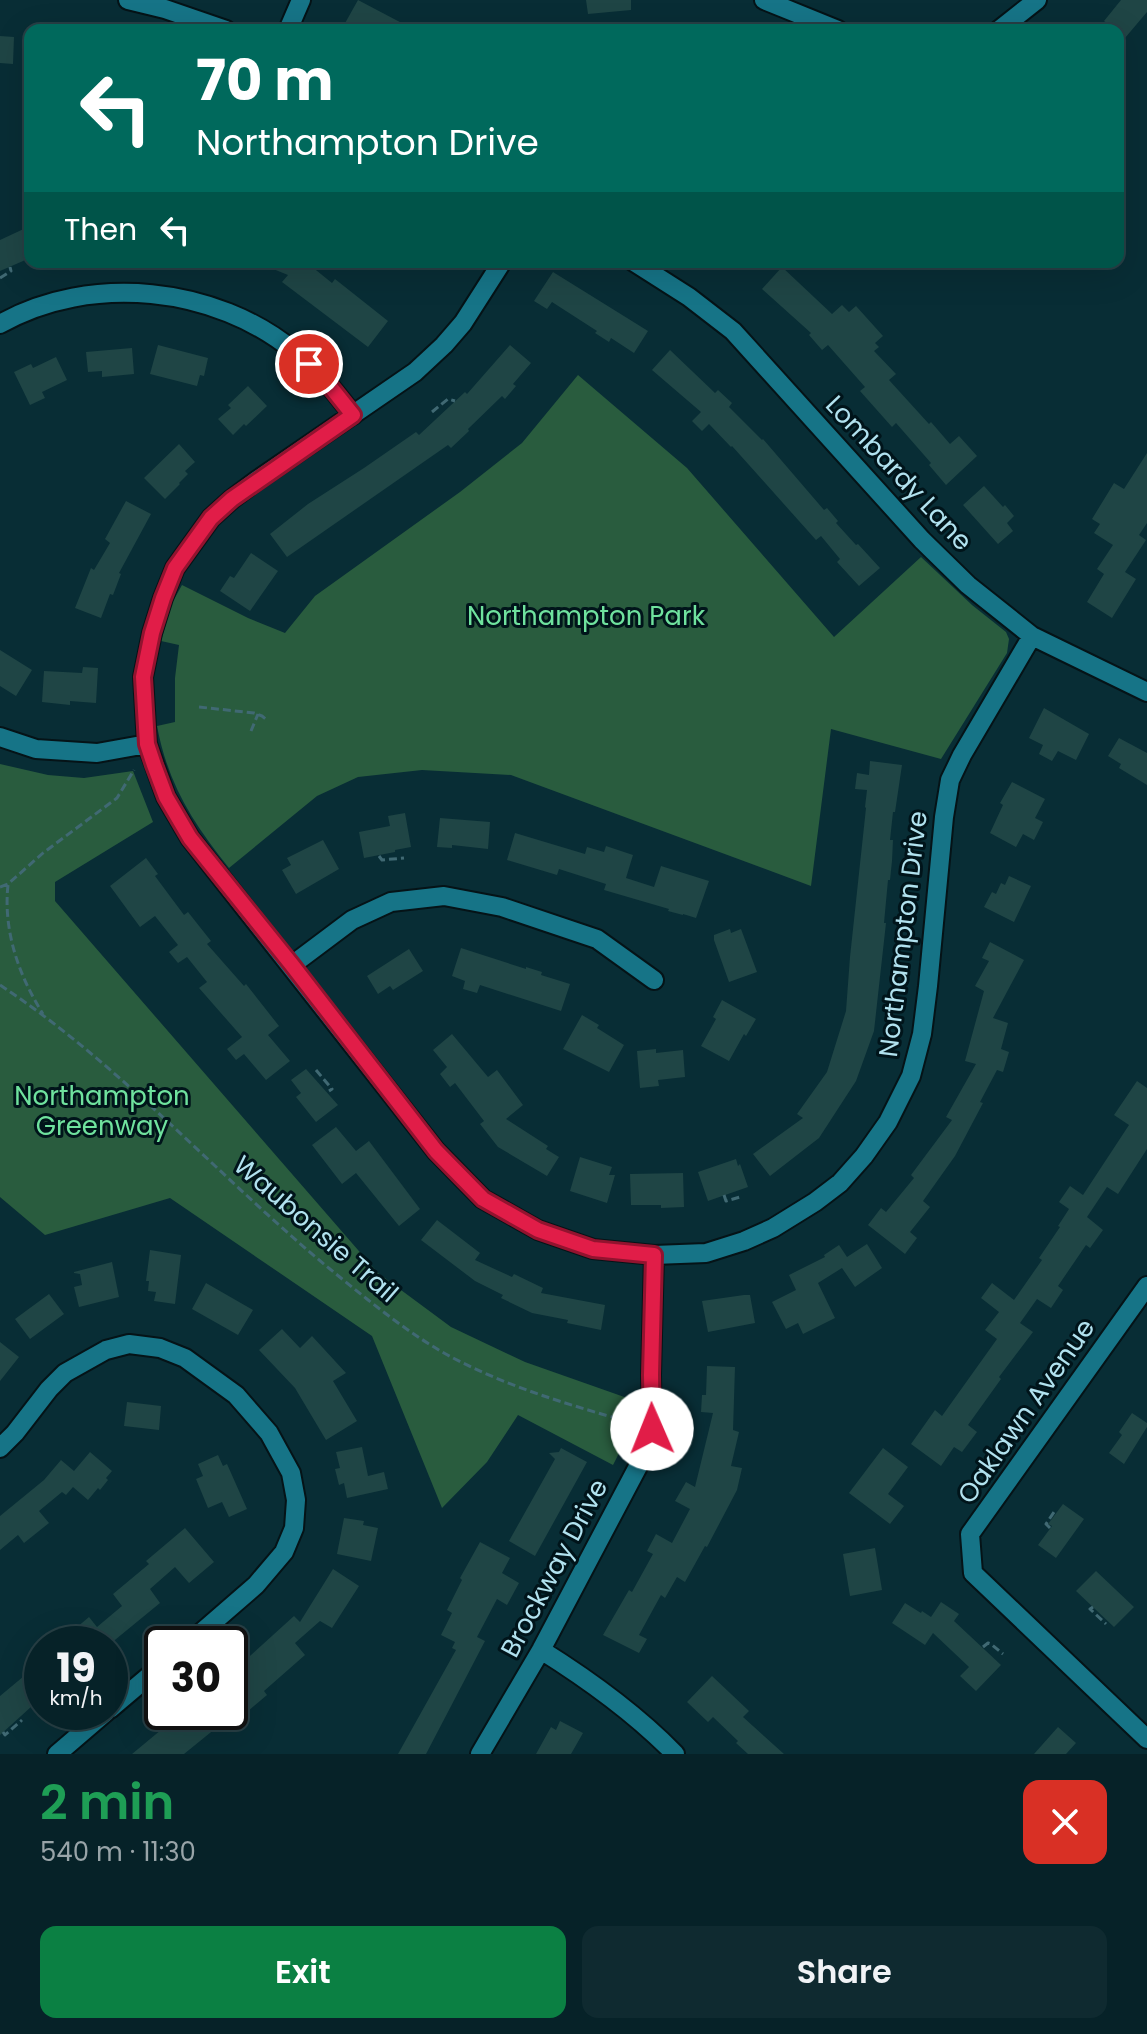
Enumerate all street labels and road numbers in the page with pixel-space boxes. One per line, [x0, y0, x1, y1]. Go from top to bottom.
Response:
street label: Lombardy Lane [818, 388, 980, 558]
street label: Northampton Drive [870, 809, 936, 1059]
street label: Waubonsie Trail [226, 1147, 406, 1311]
street label: Oaklawn Avenue [949, 1311, 1103, 1511]
street label: Brockway Drive [492, 1473, 616, 1663]

